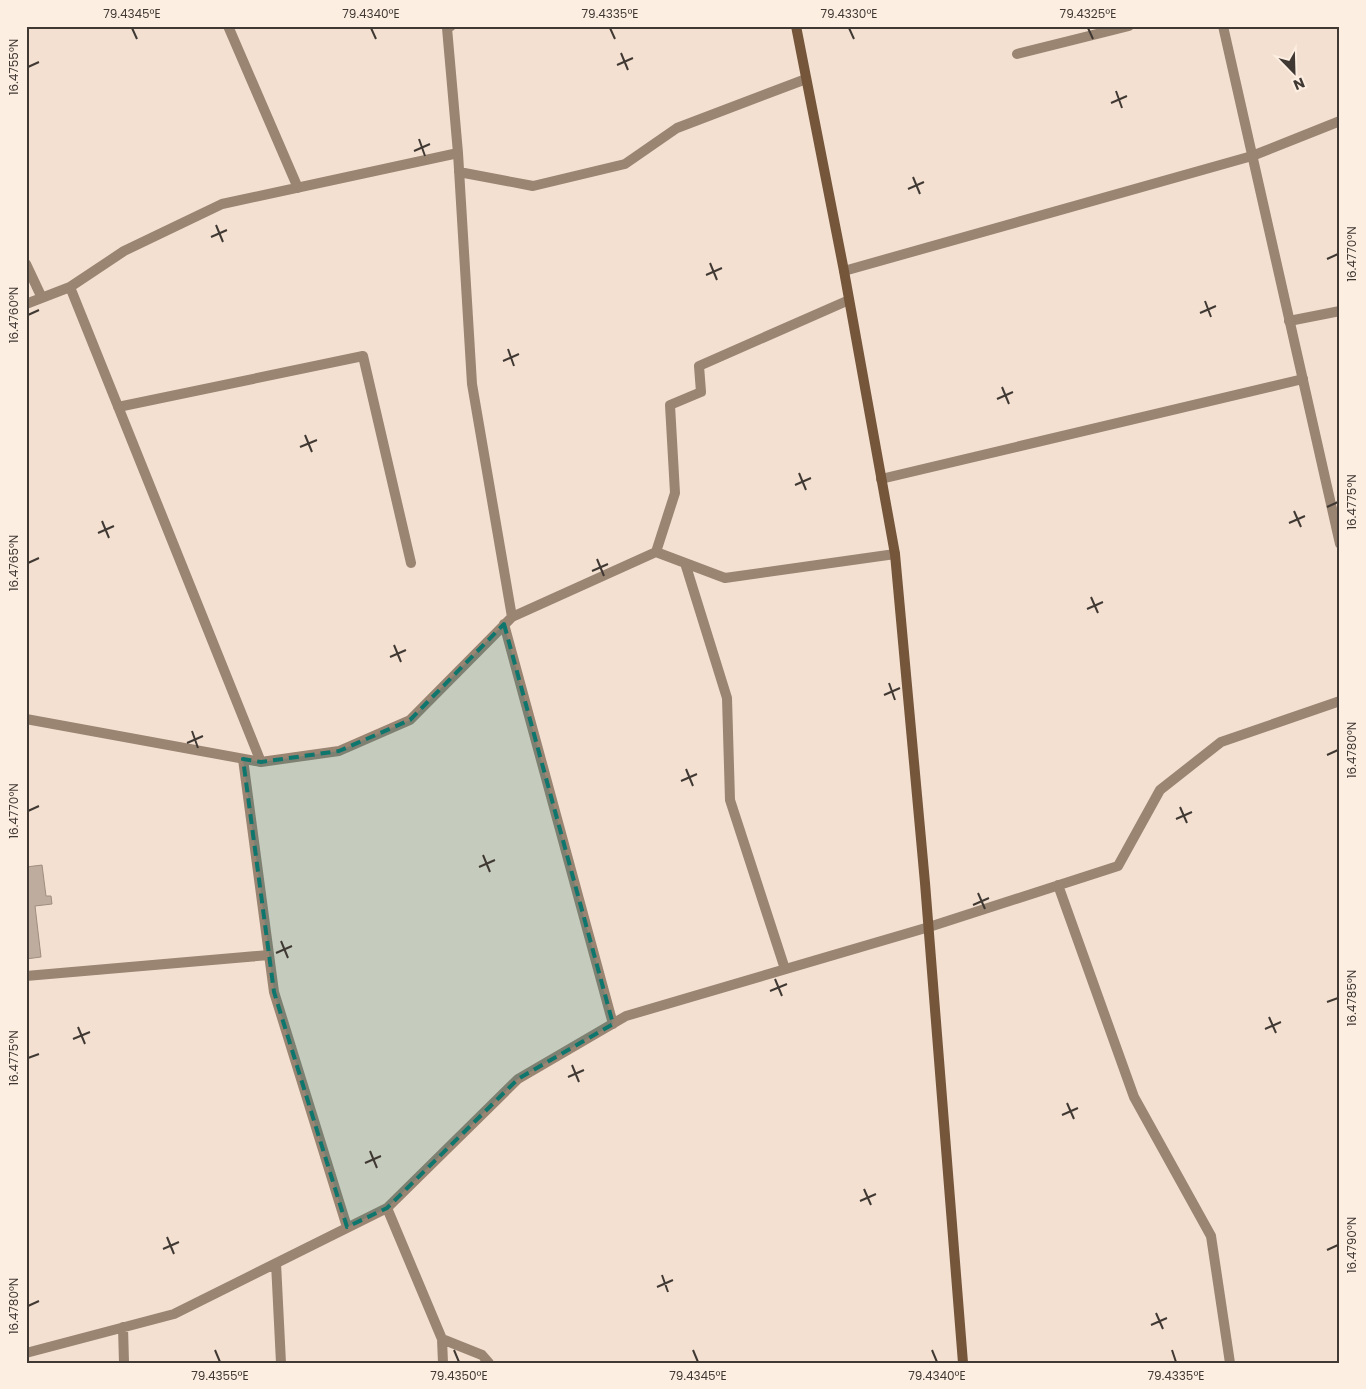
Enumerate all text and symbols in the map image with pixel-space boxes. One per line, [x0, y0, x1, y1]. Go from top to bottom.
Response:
text: 79.4345°E [103, 5, 161, 22]
text: 79.4340°E [342, 5, 400, 22]
text: 79.4335°E [582, 5, 638, 22]
text: 79.4330°E [821, 5, 877, 22]
text: 79.4325°E [1060, 5, 1116, 22]
text: 16.4755°N [5, 39, 22, 95]
north arrow [1268, 48, 1318, 98]
text: N [1290, 73, 1308, 95]
text: 16.4770°N [1343, 226, 1360, 282]
text: 16.4760°N [5, 287, 22, 343]
text: 16.4775°N [1343, 474, 1360, 530]
text: 16.4765°N [5, 535, 22, 591]
text: 16.4780°N [1343, 722, 1360, 778]
text: 16.4770°N [5, 783, 22, 839]
text: 16.4785°N [1343, 970, 1360, 1026]
text: 16.4775°N [5, 1030, 22, 1086]
text: 16.4790°N [1343, 1217, 1360, 1273]
text: 16.4780°N [5, 1278, 22, 1334]
text: 79.4355°E [191, 1367, 249, 1384]
text: 79.4350°E [430, 1367, 488, 1384]
text: 79.4345°E [669, 1367, 727, 1384]
text: 79.4340°E [908, 1367, 966, 1384]
text: 79.4335°E [1148, 1367, 1204, 1384]

